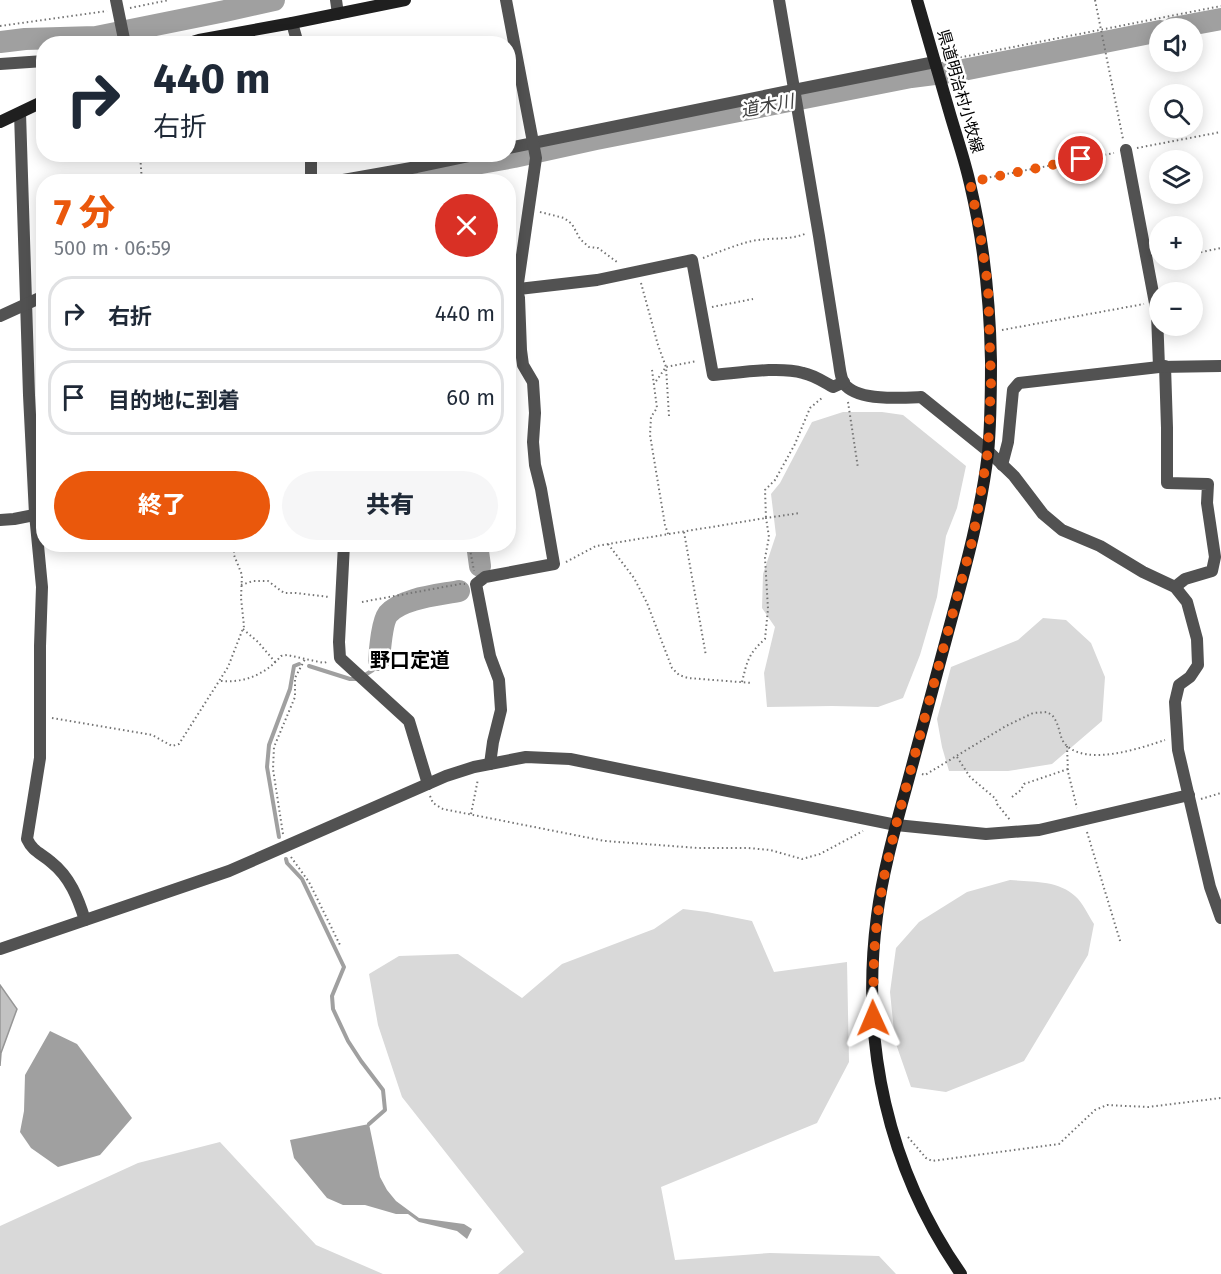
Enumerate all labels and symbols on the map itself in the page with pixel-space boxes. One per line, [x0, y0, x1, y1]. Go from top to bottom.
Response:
street label: 県道明治村小牧線 [934, 27, 987, 155]
water label: 道木川 [738, 90, 798, 122]
pin [1055, 133, 1106, 184]
district label: 野口定道 [370, 648, 450, 672]
position arrow [841, 986, 905, 1050]

